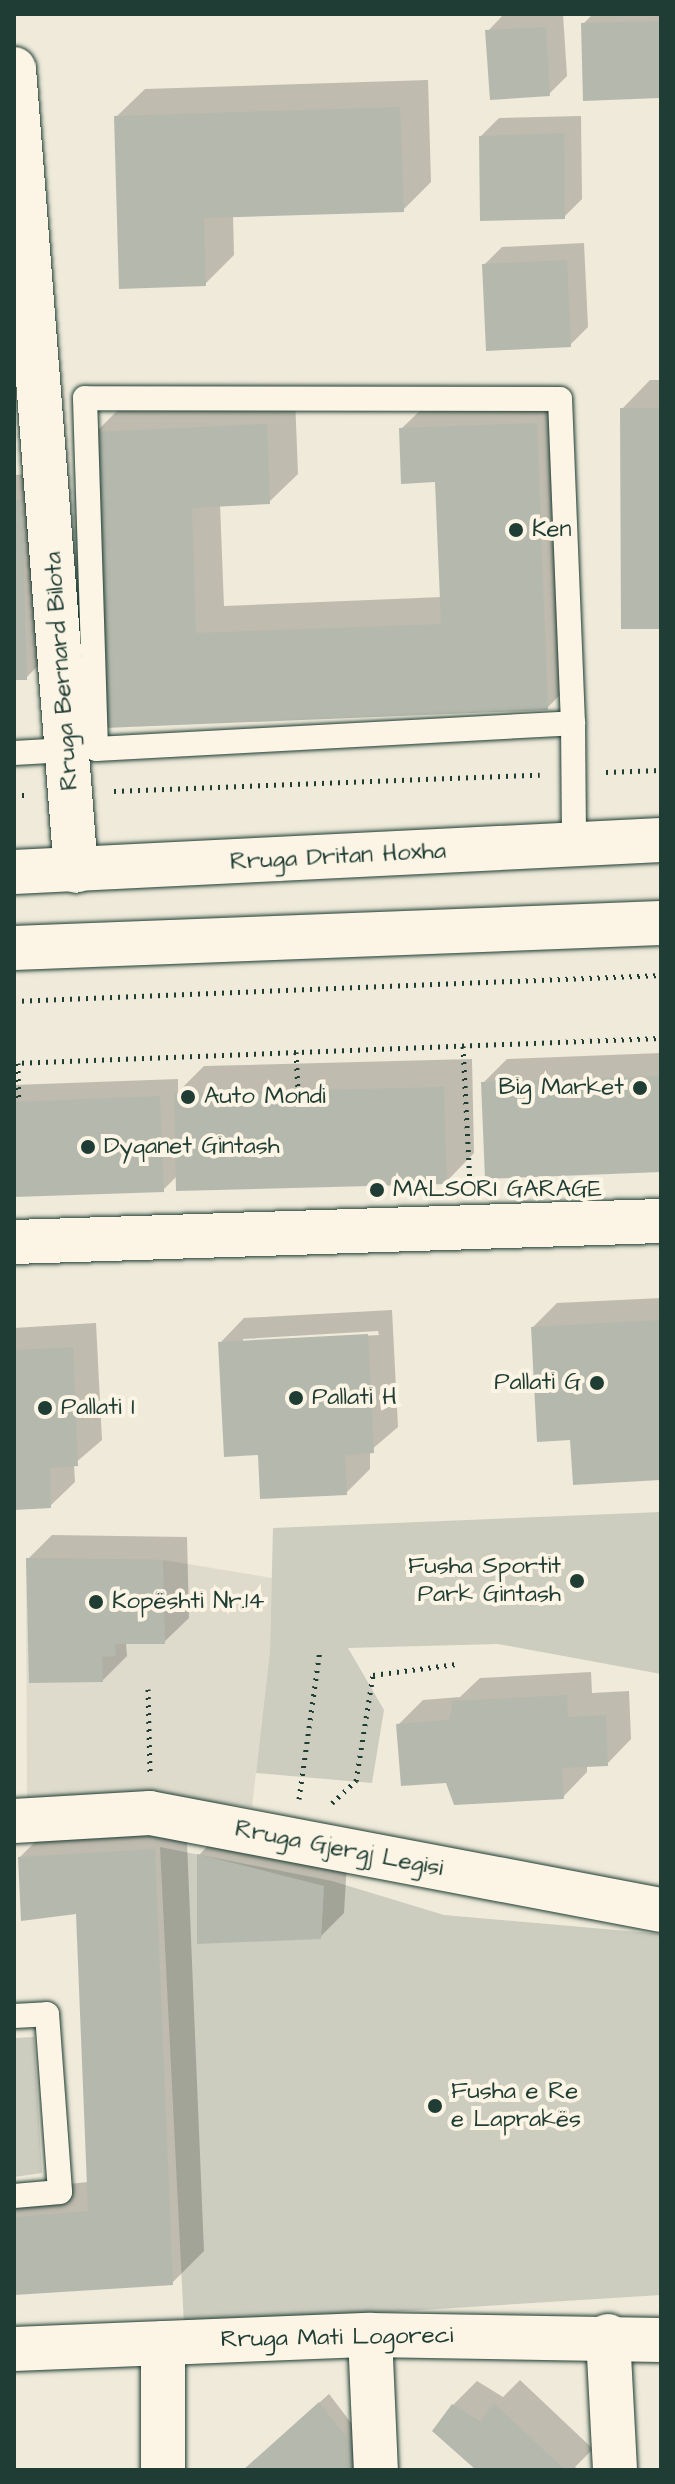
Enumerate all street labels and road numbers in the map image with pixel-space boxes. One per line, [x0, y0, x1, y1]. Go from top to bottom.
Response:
street label: Rruga Bernard Bilota [39, 551, 85, 791]
street label: Rruga Dritan Hoxha [229, 837, 447, 877]
street label: Rruga Gjergj Legisi [233, 1815, 445, 1883]
street label: Rruga Mati Logoreci [220, 2322, 454, 2354]

